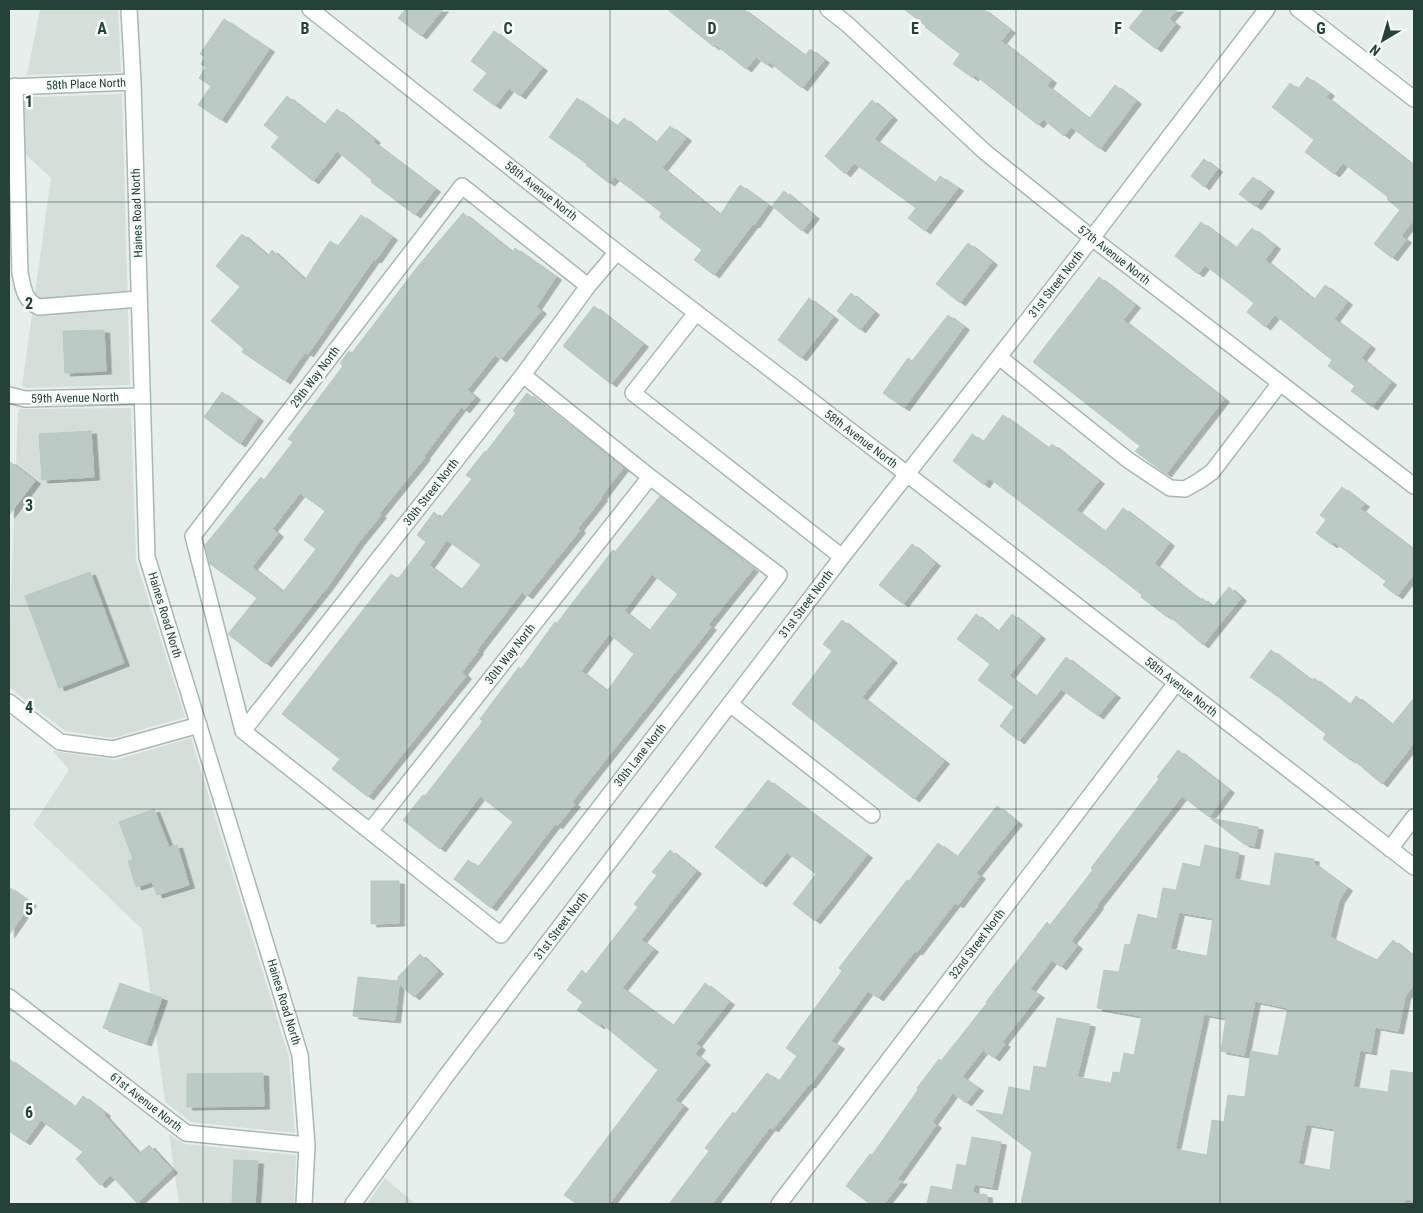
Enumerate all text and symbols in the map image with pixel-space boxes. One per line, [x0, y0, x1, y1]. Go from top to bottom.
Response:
north arrow [1358, 15, 1408, 65]
text: A [97, 19, 107, 38]
text: B [301, 19, 310, 38]
text: C [503, 19, 513, 38]
text: D [707, 19, 717, 38]
text: E [911, 19, 919, 38]
text: F [1114, 19, 1122, 38]
text: G [1316, 19, 1326, 38]
text: N [1367, 41, 1383, 59]
street label: 58th Place North [46, 76, 126, 92]
text: 1 [25, 92, 33, 111]
street label: 58th Avenue North [502, 158, 580, 224]
street label: Haines Road North [128, 168, 146, 258]
street label: 57th Avenue North [1075, 222, 1153, 288]
street label: 31st Street North [1025, 248, 1087, 320]
text: 2 [25, 294, 33, 313]
street label: 29th Way North [287, 343, 343, 410]
street label: 59th Avenue North [31, 390, 119, 406]
street label: 58th Avenue North [822, 407, 901, 471]
street label: 30th Street North [400, 455, 462, 528]
text: 3 [25, 496, 33, 515]
street label: 31st Street North [776, 567, 836, 641]
street label: Haines Road North [145, 570, 185, 660]
street label: 30th Way North [482, 621, 538, 687]
street label: 58th Avenue North [1142, 654, 1220, 720]
text: 4 [25, 698, 33, 717]
street label: 30th Lane North [611, 720, 669, 789]
street label: 31st Street North [531, 889, 591, 963]
text: 5 [25, 900, 33, 919]
street label: 32nd Street North [946, 906, 1008, 982]
street label: Haines Road North [264, 957, 304, 1047]
street label: 61st Avenue North [107, 1069, 185, 1135]
text: 6 [25, 1103, 33, 1122]

